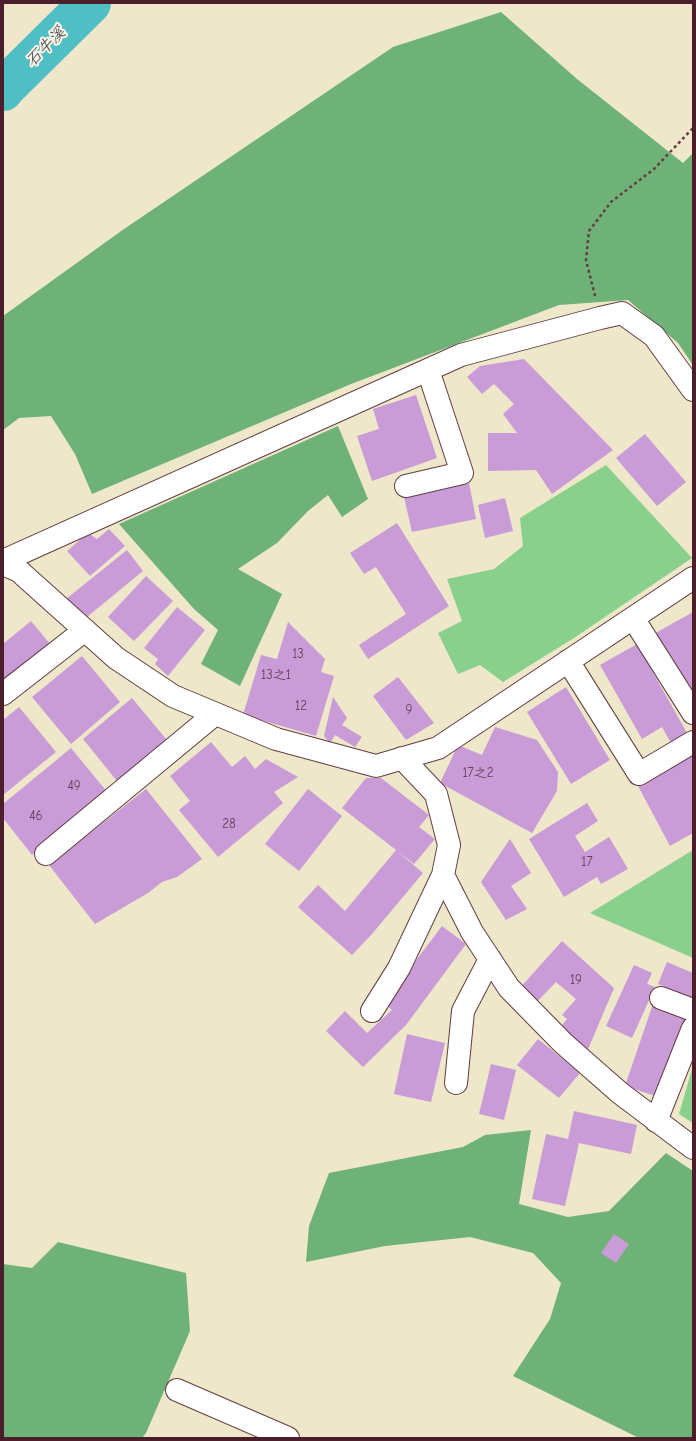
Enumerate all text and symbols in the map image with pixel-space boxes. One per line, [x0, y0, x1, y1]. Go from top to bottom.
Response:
water label: 石牛溪 [22, 23, 70, 71]
house number: 13 [292, 646, 304, 662]
house number: 13之1 [261, 667, 291, 683]
house number: 12 [295, 698, 307, 714]
house number: 9 [406, 702, 412, 718]
house number: 17之2 [462, 765, 494, 781]
house number: 49 [67, 778, 81, 794]
house number: 46 [29, 808, 43, 824]
house number: 28 [222, 816, 236, 832]
house number: 17 [581, 854, 593, 870]
house number: 19 [570, 972, 582, 988]

